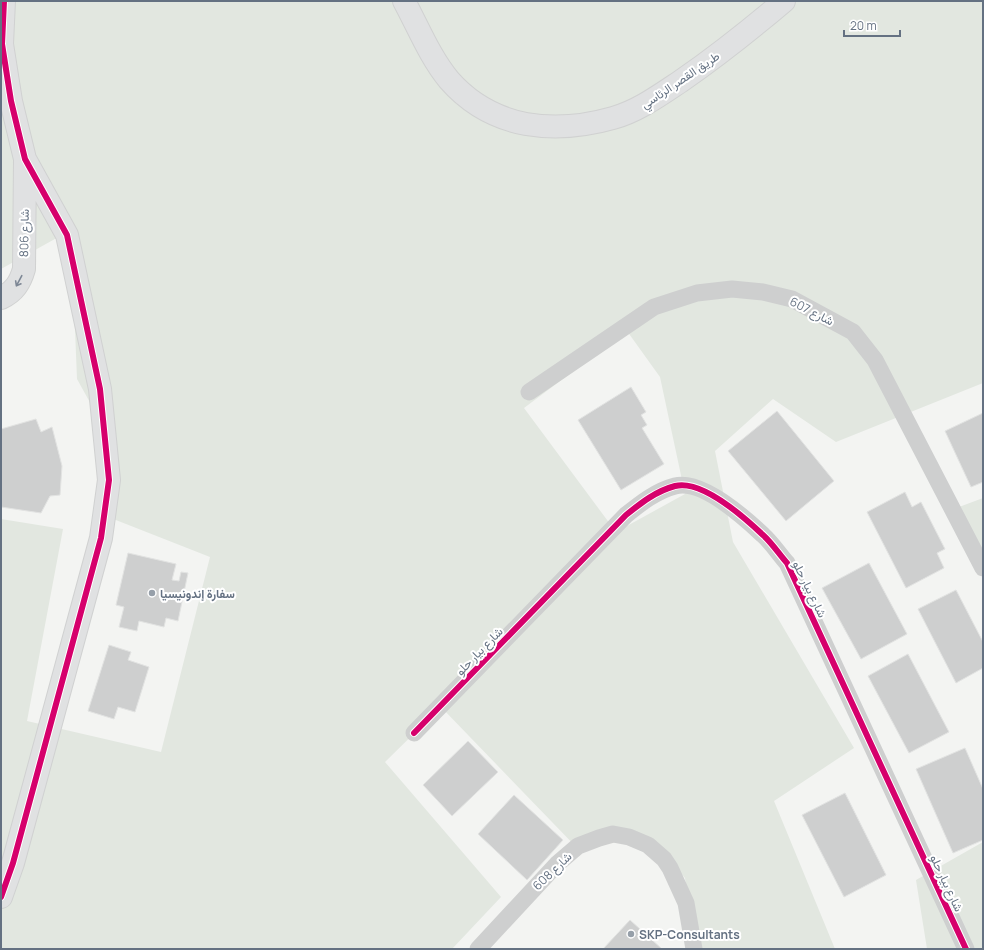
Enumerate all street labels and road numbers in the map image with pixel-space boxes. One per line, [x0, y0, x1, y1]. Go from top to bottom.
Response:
street label: طريق القصر الرئاسي [637, 47, 724, 114]
street label: شارع 806 [15, 209, 34, 257]
street label: شارع 607 [787, 293, 837, 330]
street label: شارع بيار حلو [788, 558, 831, 621]
street label: شارع بيار حلو [452, 623, 507, 680]
street label: شارع 608 [529, 848, 576, 895]
street label: شارع بيار حلو [925, 852, 968, 915]

